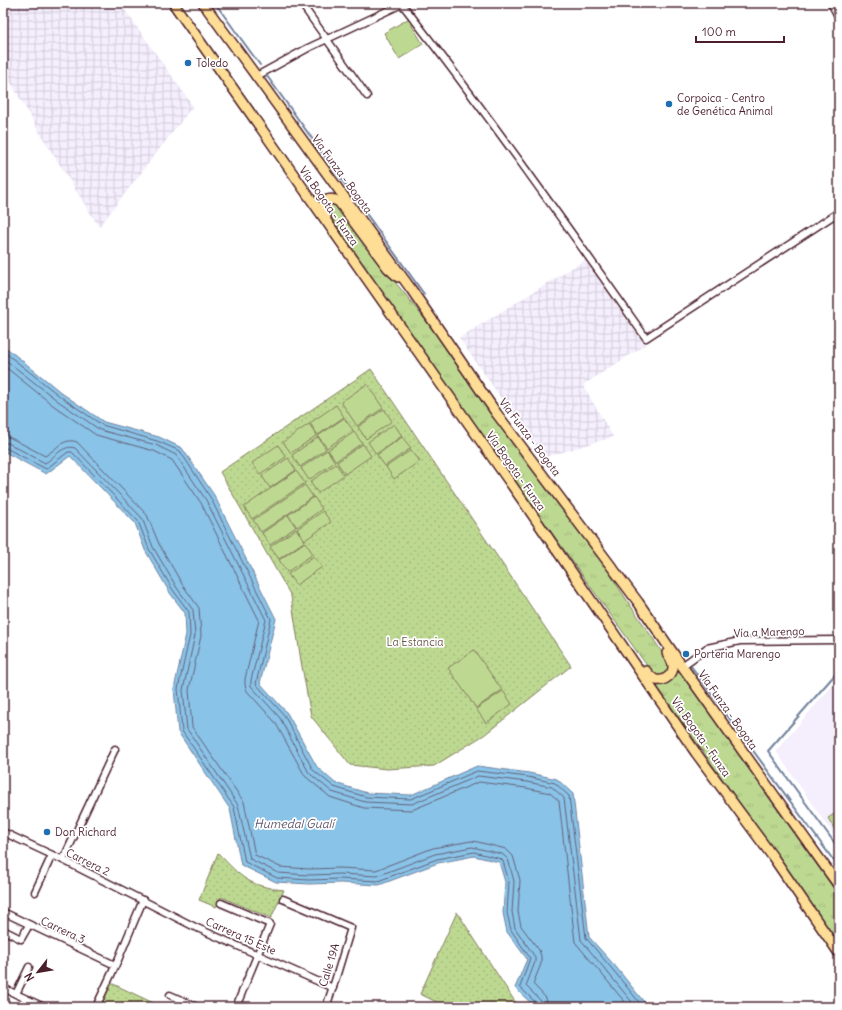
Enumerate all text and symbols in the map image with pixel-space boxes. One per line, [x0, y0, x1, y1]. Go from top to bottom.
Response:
scale bar [696, 18, 784, 44]
text: 100 m [702, 24, 736, 39]
place label: Toledo [196, 56, 228, 70]
marker: Toledo [183, 58, 193, 68]
place label: Corpoica - Centro de Genética Animal [677, 91, 773, 118]
marker: Corpoica - Centro de Genética Animal [664, 99, 674, 109]
street label: Vía Funza - Bogota [309, 132, 375, 216]
street label: Vía Bogota - Funza [296, 164, 362, 248]
street label: Vía Funza - Bogota [496, 395, 564, 479]
street label: Vía Bogota - Funza [483, 429, 549, 513]
street label: Vía a Marengo [733, 624, 805, 640]
park label: La Estancia [387, 635, 443, 649]
place label: Porteria Marengo [694, 647, 780, 661]
marker: Porteria Marengo [681, 649, 691, 659]
street label: Vía Funza - Bogota [695, 668, 761, 752]
street label: Vía Bogota - Funza [668, 695, 734, 779]
water label: Humedal Gualí [254, 816, 336, 831]
place label: Don Richard [55, 825, 117, 839]
marker: Don Richard [42, 827, 52, 837]
street label: Carrera 2 [64, 845, 112, 879]
street label: Carrera 3 [39, 914, 87, 946]
street label: Carrera 15 Este [204, 914, 278, 958]
street label: Calle 19A [316, 942, 342, 988]
north arrow [18, 952, 58, 992]
text: N [21, 970, 37, 984]

